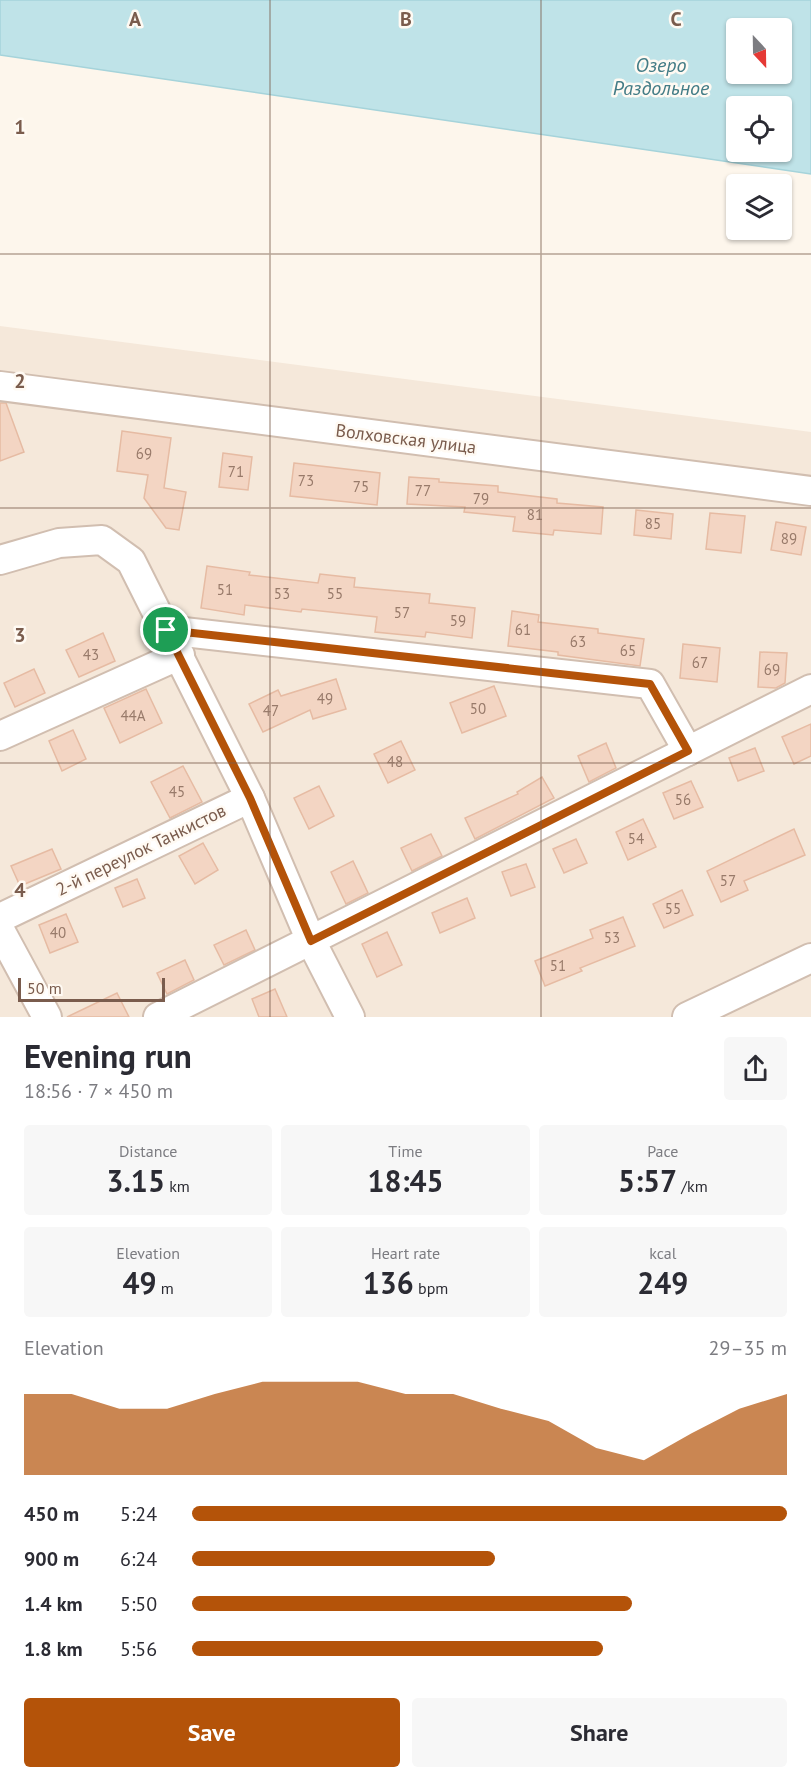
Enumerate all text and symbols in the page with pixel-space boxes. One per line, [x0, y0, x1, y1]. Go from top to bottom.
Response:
text: A [129, 6, 142, 32]
text: B [400, 6, 412, 32]
text: C [670, 6, 682, 32]
north arrow [726, 18, 792, 84]
map controls [726, 18, 792, 240]
water label: Озеро Раздольное [613, 52, 710, 101]
button: locate [726, 96, 792, 162]
text: 1 [14, 114, 26, 140]
button: layers [726, 174, 792, 240]
text: 2 [14, 368, 26, 394]
street label: Волховская улица [334, 418, 478, 459]
house number: 69 [136, 444, 152, 463]
house number: 71 [228, 462, 244, 481]
house number: 73 [298, 471, 314, 490]
house number: 75 [353, 477, 369, 496]
house number: 77 [415, 481, 431, 500]
house number: 79 [473, 489, 489, 508]
house number: 81 [527, 505, 543, 524]
house number: 85 [645, 514, 661, 533]
house number: 89 [781, 529, 797, 548]
house number: 51 [217, 580, 233, 599]
house number: 53 [274, 584, 290, 603]
house number: 55 [327, 584, 343, 603]
house number: 57 [394, 603, 410, 622]
pin [140, 604, 191, 655]
house number: 59 [450, 611, 466, 630]
icon: arrive [149, 613, 182, 646]
house number: 61 [515, 620, 531, 639]
text: 3 [14, 622, 26, 648]
house number: 63 [570, 632, 586, 651]
house number: 65 [620, 641, 636, 660]
house number: 43 [83, 645, 99, 664]
house number: 67 [692, 653, 708, 672]
house number: 69 [764, 660, 780, 679]
house number: 49 [317, 689, 333, 708]
house number: 50 [470, 699, 486, 718]
house number: 47 [263, 701, 279, 720]
house number: 44А [120, 706, 146, 725]
house number: 48 [387, 752, 403, 771]
house number: 45 [169, 782, 185, 801]
house number: 56 [675, 790, 691, 809]
street label: 2-й переулок Танкистов [52, 798, 230, 901]
house number: 54 [628, 829, 644, 848]
house number: 57 [720, 871, 736, 890]
text: 4 [14, 877, 26, 903]
house number: 55 [665, 899, 681, 918]
house number: 40 [50, 923, 66, 942]
house number: 53 [604, 928, 620, 947]
house number: 51 [550, 956, 566, 975]
scale bar [18, 975, 165, 1002]
text: 50 m [27, 978, 62, 998]
text: Evening run [24, 1034, 192, 1077]
button: share [724, 1037, 787, 1100]
text: 18:56 · 7 × 450 m [24, 1078, 173, 1104]
text: Distance [119, 1141, 177, 1161]
text: Time [388, 1141, 423, 1161]
text: Pace [647, 1141, 678, 1161]
text: 3.15 [106, 1161, 165, 1200]
text: 18:45 [367, 1161, 444, 1200]
text: 5:57 [618, 1161, 677, 1200]
text: km [165, 1176, 190, 1196]
text: /km [677, 1176, 708, 1196]
text: Elevation [116, 1243, 180, 1263]
text: Heart rate [371, 1243, 440, 1263]
text: kcal [649, 1243, 676, 1263]
text: 49 [123, 1263, 157, 1302]
text: 136 [363, 1263, 414, 1302]
text: 249 [637, 1263, 688, 1302]
text: m [157, 1278, 174, 1298]
text: bpm [414, 1278, 448, 1298]
text: Elevation [24, 1335, 104, 1361]
text: 29–35 m [709, 1335, 787, 1361]
text: 450 m [24, 1501, 79, 1527]
text: 5:24 [120, 1501, 157, 1527]
text: 900 m [24, 1546, 79, 1572]
text: 6:24 [120, 1546, 157, 1572]
text: 1.4 km [24, 1591, 83, 1617]
text: 5:50 [120, 1591, 157, 1617]
text: 1.8 km [24, 1636, 83, 1662]
text: 5:56 [120, 1636, 157, 1662]
button: Save [24, 1698, 400, 1767]
button: Share [412, 1698, 787, 1767]

